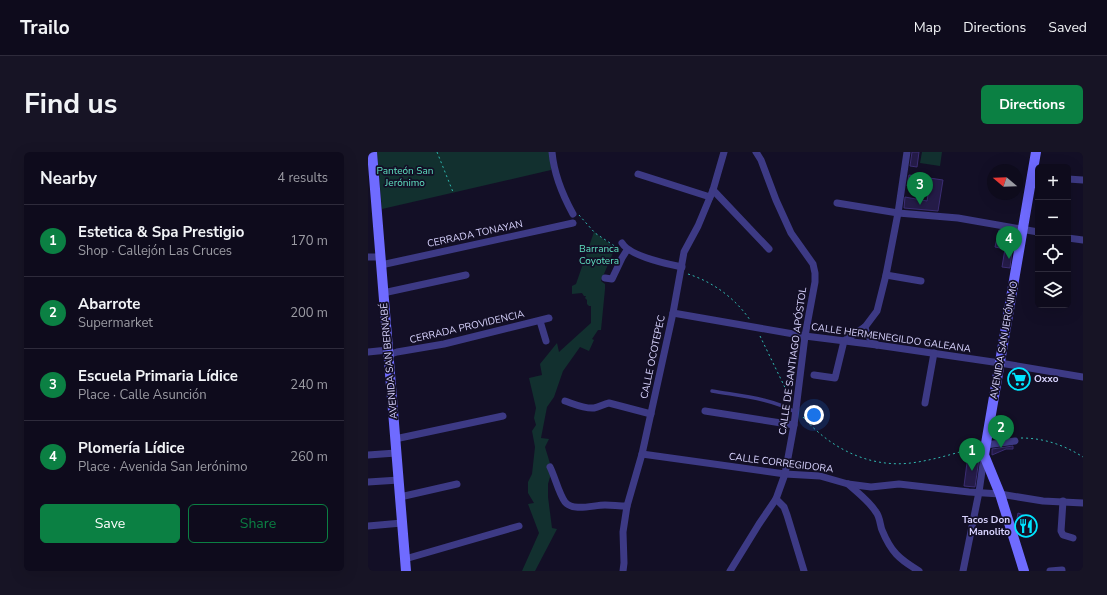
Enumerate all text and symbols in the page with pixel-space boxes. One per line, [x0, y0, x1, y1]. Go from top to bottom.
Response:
text: Trailo [20, 15, 70, 41]
text: Map [914, 18, 941, 37]
text: Directions [963, 18, 1026, 37]
text: Saved [1048, 18, 1087, 37]
text: Find us [24, 85, 118, 123]
button: Directions [981, 85, 1083, 124]
park label: Panteón San Jerónimo [377, 164, 433, 190]
north arrow [987, 164, 1023, 200]
map controls [1035, 164, 1071, 308]
button: + [1035, 164, 1071, 200]
text: Nearby [40, 167, 97, 190]
text: 4 results [277, 169, 328, 187]
pin: 3 [907, 172, 933, 205]
button: − [1035, 200, 1071, 236]
street label: CERRADA TONAYAN [426, 217, 524, 251]
text: Estetica & Spa Prestigio [78, 222, 244, 242]
pin: 4 [996, 226, 1022, 259]
text: 1 [49, 232, 57, 250]
text: 170 m [290, 232, 328, 250]
button: locate [1035, 236, 1071, 272]
text: Shop · Callejón Las Cruces [78, 242, 232, 260]
park label: Barranca Coyotera [579, 242, 619, 268]
button: layers [1035, 272, 1071, 308]
street label: AVENIDA SAN JERÓNIMO [987, 280, 1021, 400]
street label: CALLE DE SANTIAGO APÓSTOL [776, 286, 810, 436]
text: Abarrote [78, 294, 140, 314]
street label: AVENIDA SAN BERNABÉ [377, 302, 401, 420]
text: 2 [49, 304, 57, 322]
text: 200 m [290, 304, 328, 322]
street label: CERRADA PROVIDENCIA [408, 307, 526, 347]
text: Supermarket [78, 314, 153, 332]
street label: CALLE OCOTEPEC [637, 314, 669, 400]
street label: CALLE HERMENEGILDO GALEANA [810, 320, 973, 356]
text: Escuela Primaria Lídice [78, 366, 238, 386]
supermarket icon: Oxxo [1006, 366, 1032, 392]
place label: Oxxo [1034, 372, 1059, 386]
text: 3 [49, 376, 57, 394]
text: 240 m [290, 376, 328, 394]
text: Place · Calle Asunción [78, 386, 207, 404]
your location [804, 405, 824, 425]
pin: 2 [988, 415, 1014, 448]
text: Plomería Lídice [78, 438, 185, 458]
pin: 1 [959, 438, 985, 471]
text: 4 [49, 448, 57, 466]
text: 260 m [290, 448, 328, 466]
street label: CALLE CORREGIDORA [728, 450, 835, 476]
text: Place · Avenida San Jerónimo [78, 458, 248, 476]
button: Save [40, 504, 180, 543]
button: Share [188, 504, 328, 543]
place label: Tacos Don Manolito [962, 513, 1010, 539]
restaurant icon: Tacos Don Manolito [1013, 513, 1039, 539]

